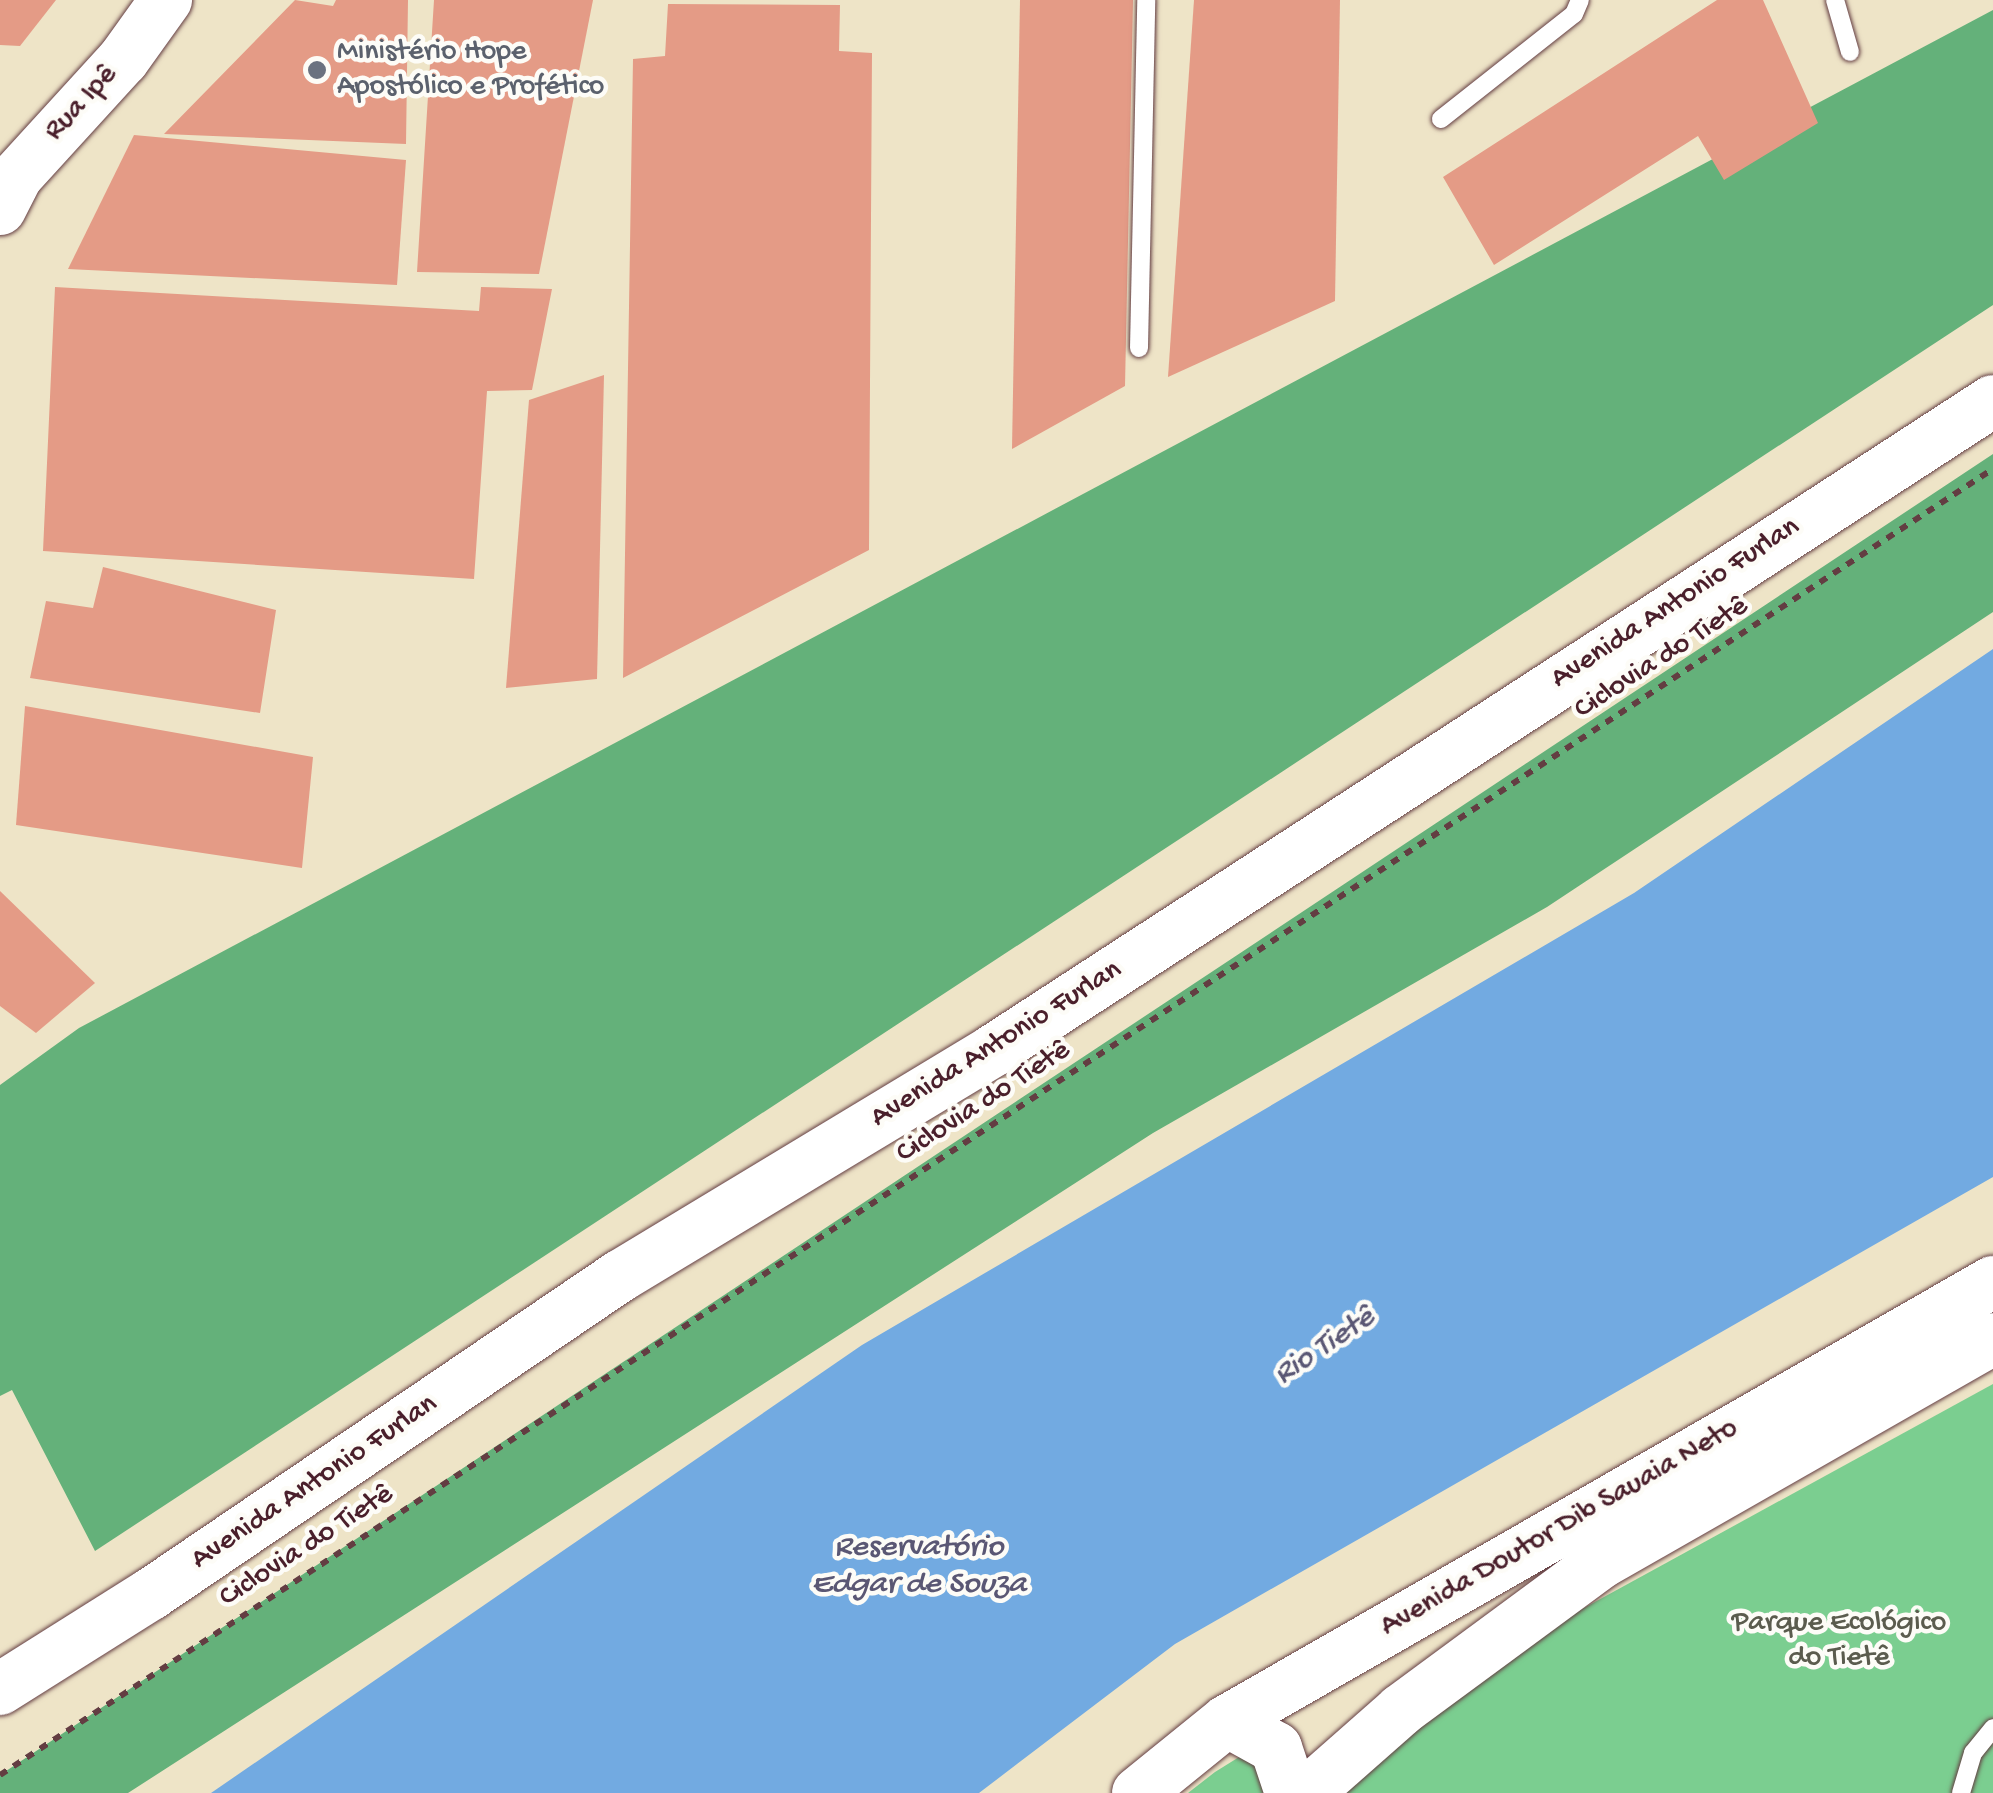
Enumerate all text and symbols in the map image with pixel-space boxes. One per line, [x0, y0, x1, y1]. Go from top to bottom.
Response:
place label: Ministério Hope Apostólico e Profético [337, 35, 604, 106]
street label: Rua Ipê [38, 58, 126, 150]
marker: Ministério Hope Apostólico e Profético [306, 59, 328, 81]
street label: Avenida Antonio Furlan [1545, 510, 1807, 698]
street label: Ciclovia do Tietê [1568, 589, 1756, 729]
street label: Avenida Antonio Furlan [865, 953, 1129, 1137]
street label: Ciclovia do Tietê [890, 1033, 1078, 1173]
water label: Rio Tietê [1267, 1299, 1383, 1395]
street label: Avenida Antonio Furlan [185, 1387, 445, 1579]
street label: Avenida Doutor Dib Sauaia Neto [1375, 1412, 1745, 1646]
street label: Ciclovia do Tietê [213, 1477, 401, 1617]
water label: Reservatório Edgar de Souza [812, 1530, 1026, 1605]
park label: Parque Ecológico do Tietê [1732, 1606, 1946, 1676]

